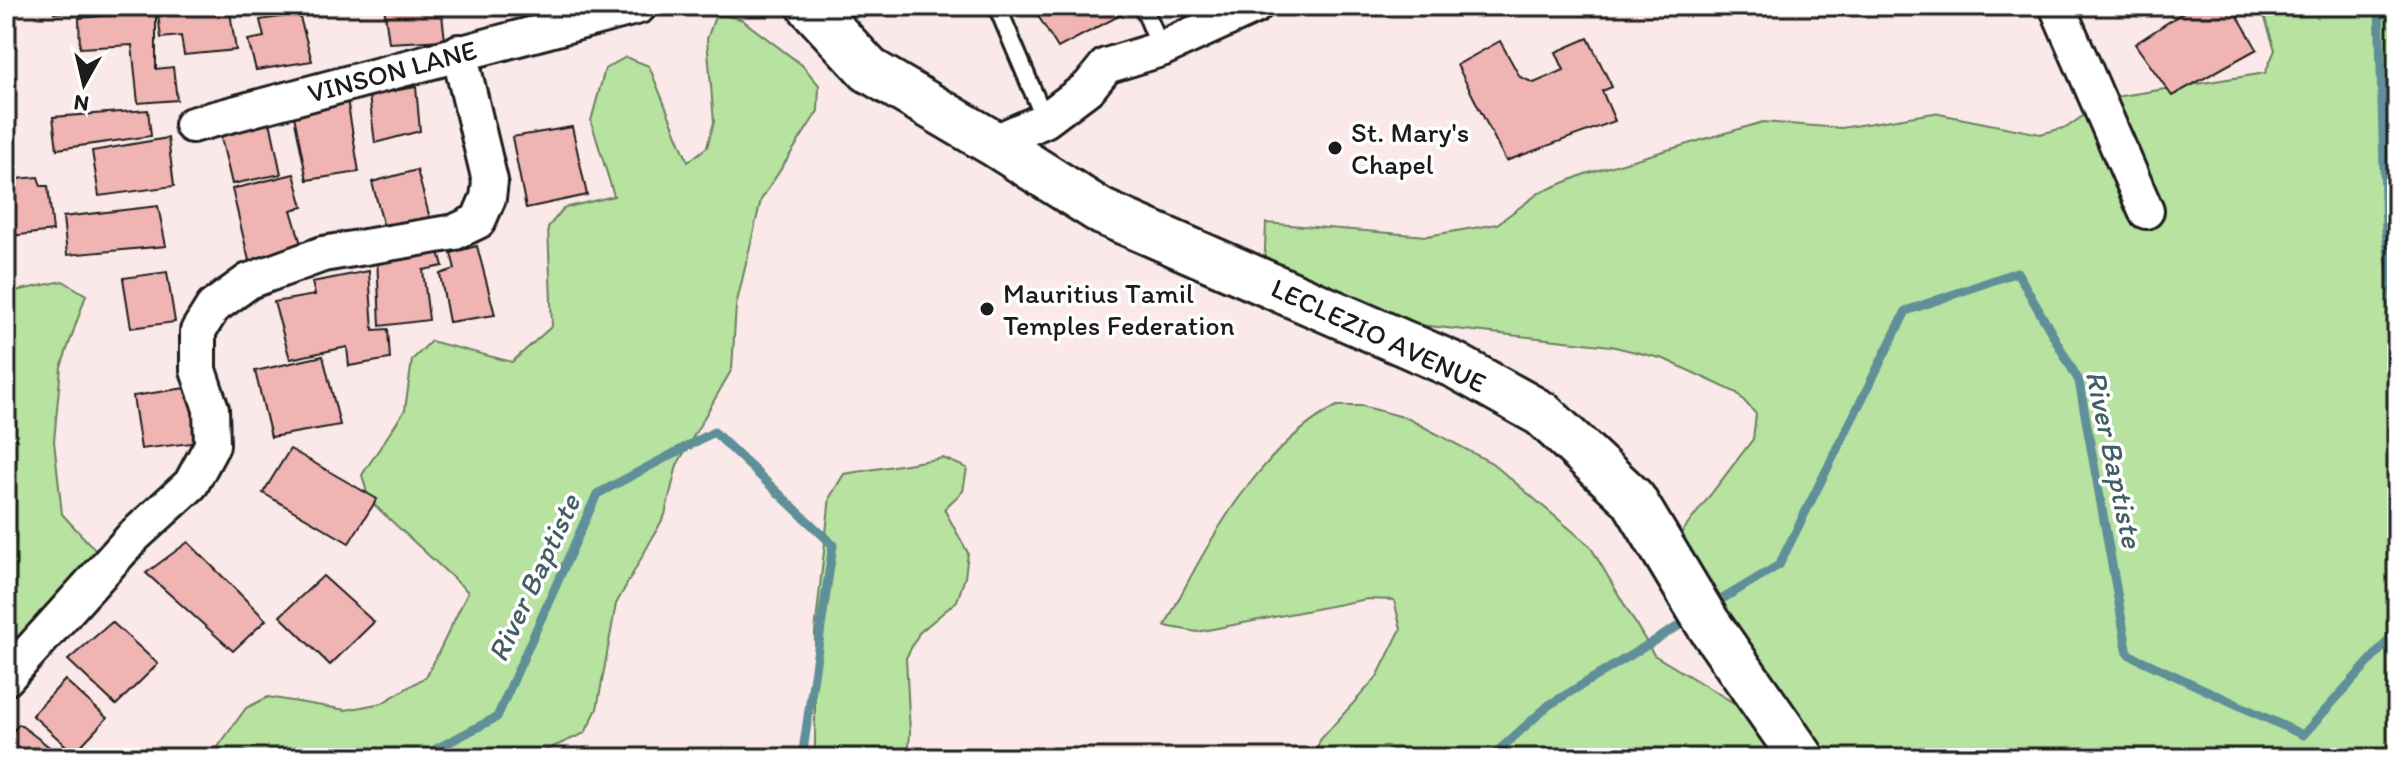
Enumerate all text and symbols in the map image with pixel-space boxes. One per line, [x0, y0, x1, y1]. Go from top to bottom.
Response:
street label: VINSON LANE [304, 32, 480, 110]
north arrow [44, 44, 124, 124]
text: N [72, 89, 91, 118]
place label: St. Mary's Chapel [1351, 115, 1469, 181]
marker: St. Mary's Chapel [1326, 139, 1344, 157]
street label: LECLEZIO AVENUE [1266, 270, 1492, 400]
place label: Mauritius Tamil Temples Federation [1003, 276, 1235, 342]
marker: Mauritius Tamil Temples Federation [978, 300, 996, 318]
water label: River Baptiste [2078, 367, 2152, 553]
water label: River Baptiste [479, 487, 589, 667]

